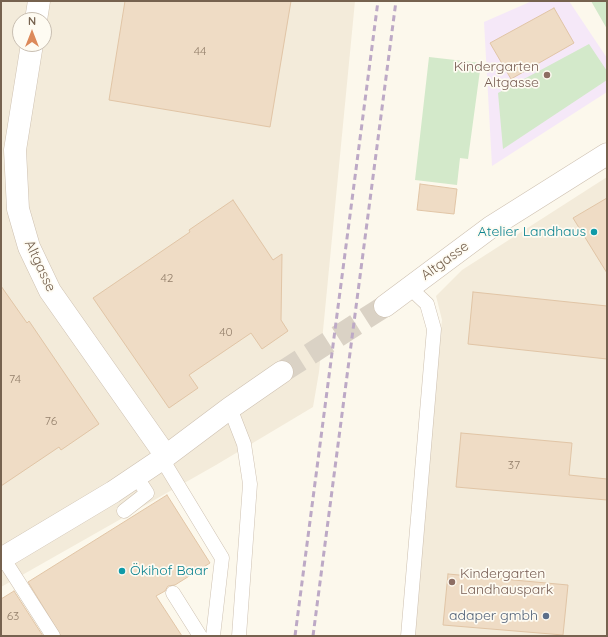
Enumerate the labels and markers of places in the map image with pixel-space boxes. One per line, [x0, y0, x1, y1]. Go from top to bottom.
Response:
place label: Kindergarten Altgasse [454, 59, 539, 92]
marker: Kindergarten Altgasse [542, 70, 552, 80]
place label: Atelier Landhaus [478, 224, 586, 240]
marker: Atelier Landhaus [589, 227, 599, 237]
place label: Ökihof Baar [130, 563, 208, 579]
marker: Ökihof Baar [117, 566, 127, 576]
place label: Kindergarten Landhauspark [460, 566, 553, 598]
marker: Kindergarten Landhauspark [447, 577, 457, 587]
place label: adaper gmbh [449, 608, 538, 624]
marker: adaper gmbh [541, 611, 551, 621]

